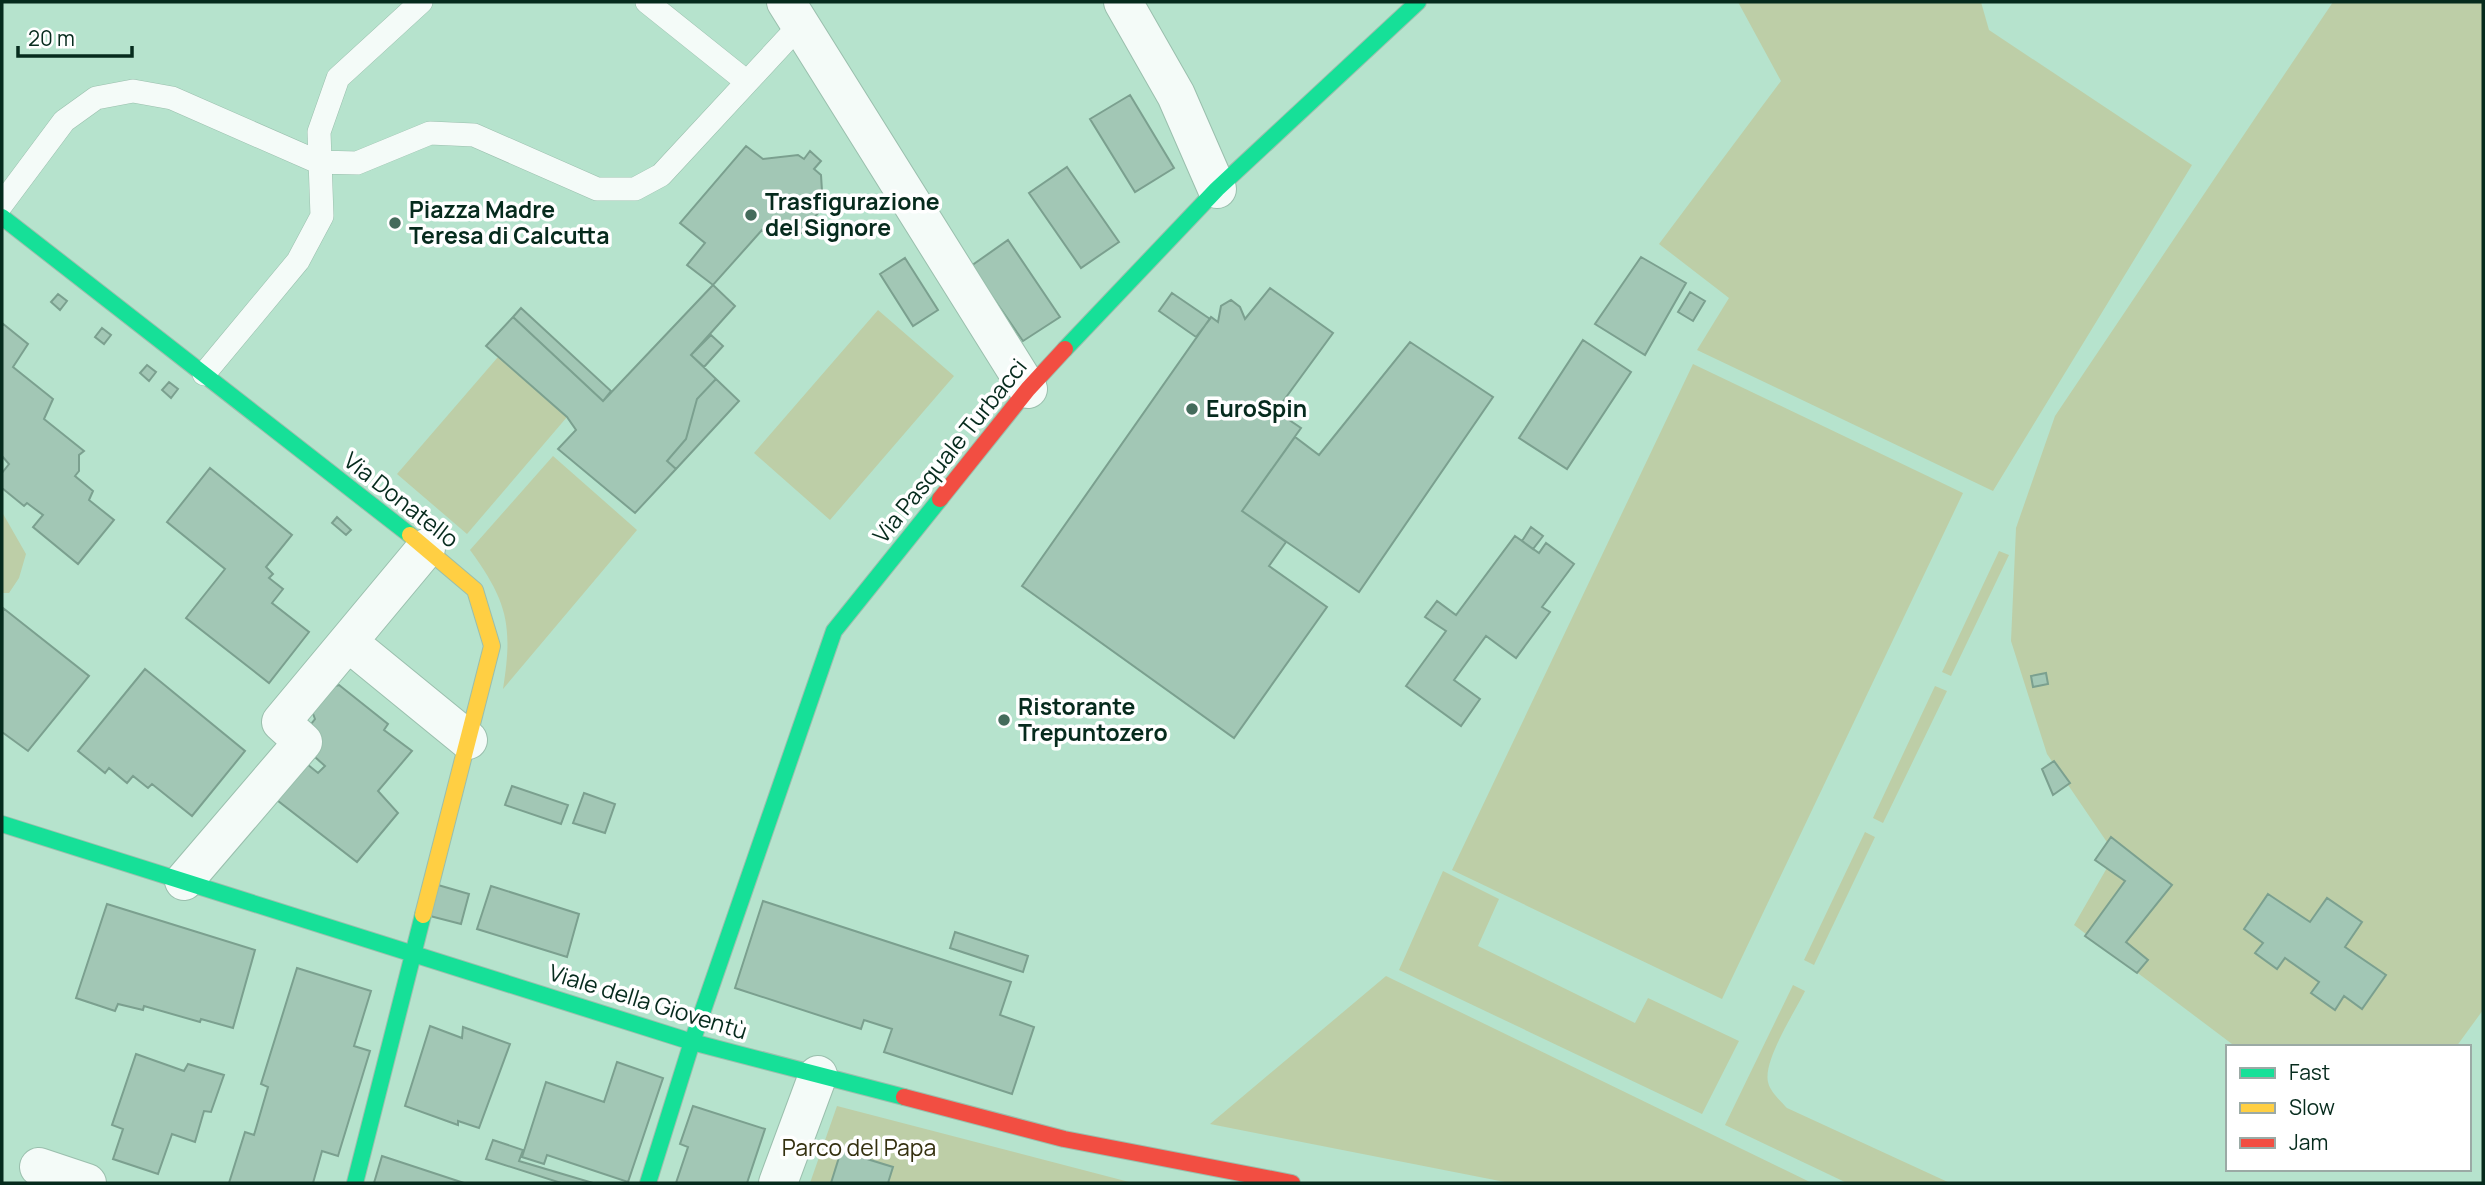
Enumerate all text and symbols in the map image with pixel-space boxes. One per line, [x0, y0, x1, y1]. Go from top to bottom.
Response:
scale bar [18, 14, 131, 58]
text: 20 m [28, 24, 75, 52]
place label: Trasfigurazione del Signore [765, 185, 940, 243]
place label: Piazza Madre Teresa di Calcutta [409, 193, 609, 251]
marker: Trasfigurazione del Signore [743, 207, 759, 223]
marker: Piazza Madre Teresa di Calcutta [387, 215, 403, 231]
street label: Via Pasquale Turbacci [865, 351, 1034, 549]
place label: EuroSpin [1206, 392, 1307, 424]
marker: EuroSpin [1184, 401, 1200, 417]
street label: Via Donatello [337, 444, 466, 554]
place label: Ristorante Trepuntozero [1018, 690, 1168, 748]
marker: Ristorante Trepuntozero [996, 712, 1012, 728]
street label: Viale della Gioventù [545, 956, 751, 1046]
legend [2226, 1045, 2471, 1171]
text: Fast [2289, 1058, 2330, 1086]
text: Slow [2289, 1093, 2335, 1121]
text: Jam [2289, 1128, 2328, 1156]
park label: Parco del Papa [782, 1131, 936, 1163]

